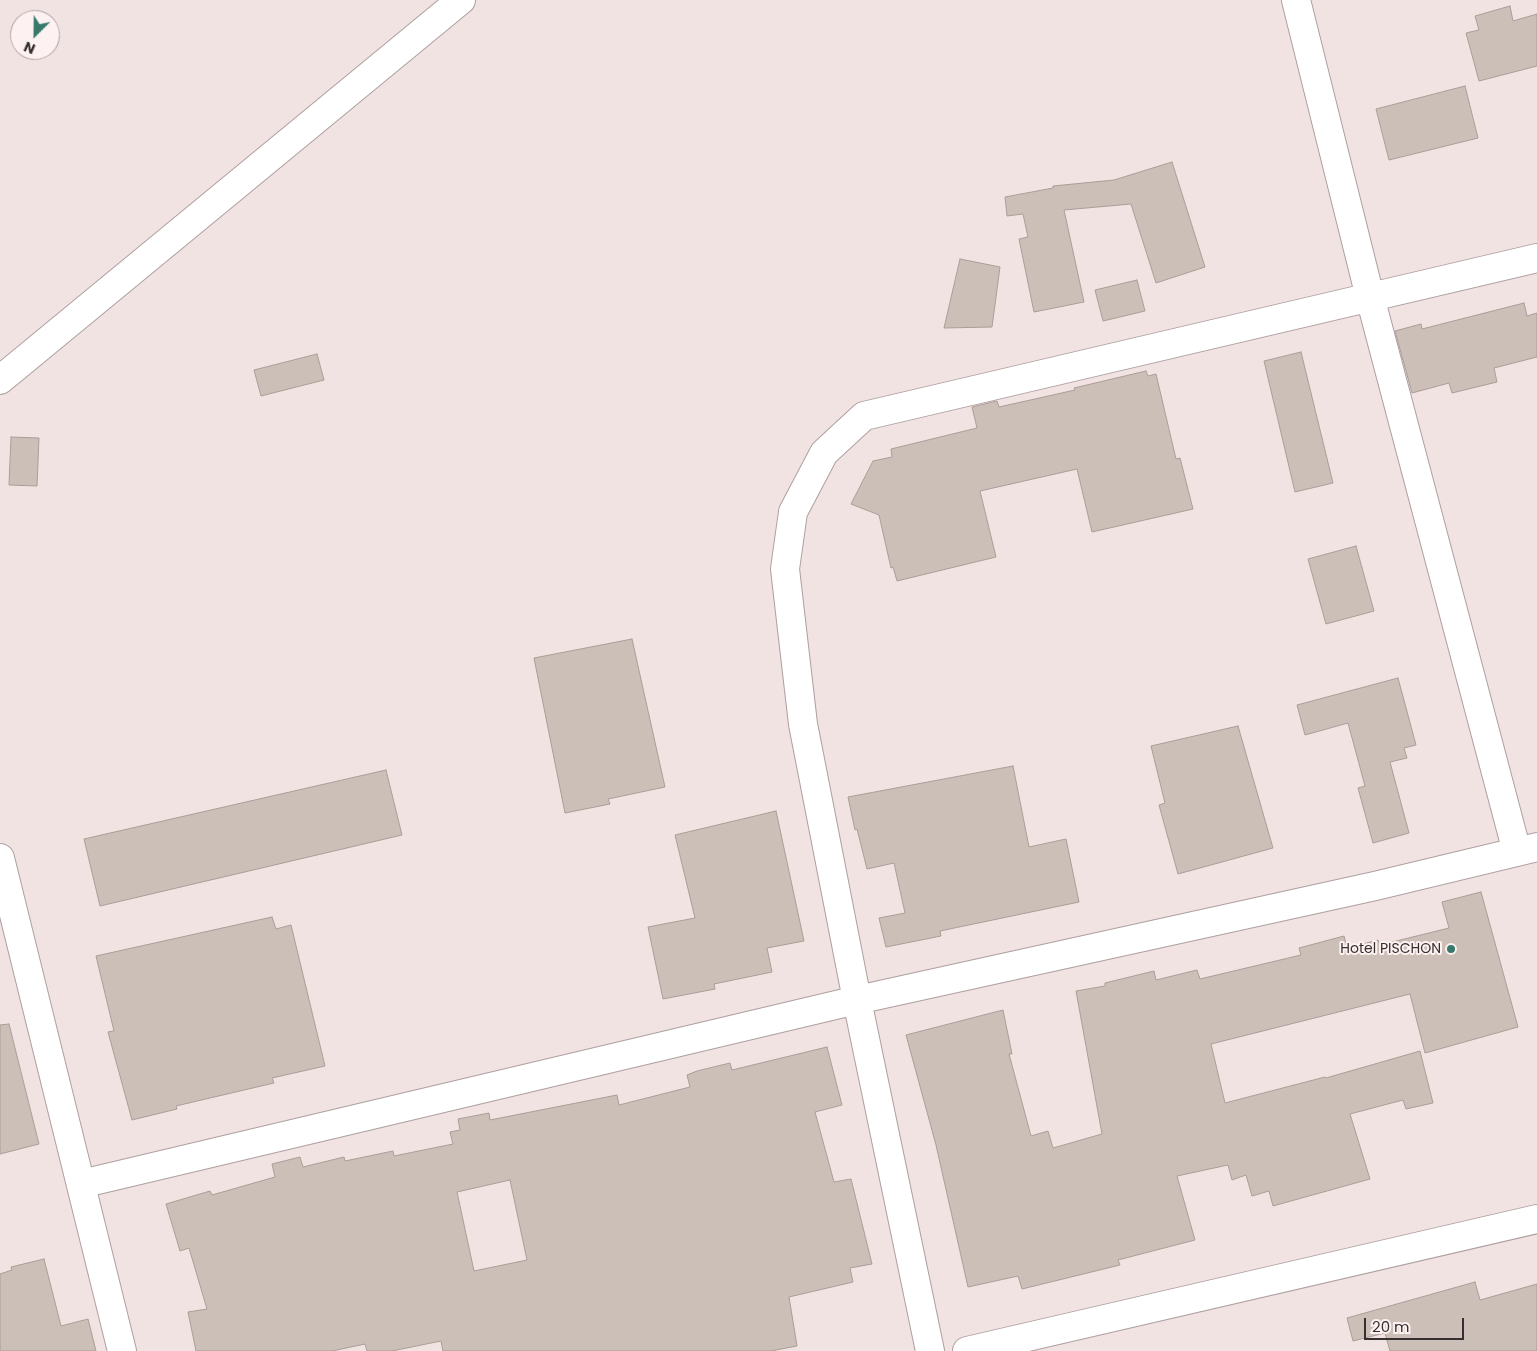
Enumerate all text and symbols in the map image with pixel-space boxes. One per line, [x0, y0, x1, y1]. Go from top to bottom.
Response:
north arrow [10, 10, 60, 60]
text: N [21, 37, 38, 59]
place label: Hotel PISCHON [1340, 941, 1441, 957]
marker: Hotel PISCHON [1445, 943, 1457, 955]
scale bar [1367, 1308, 1467, 1340]
text: 20 m [1372, 1316, 1410, 1337]

